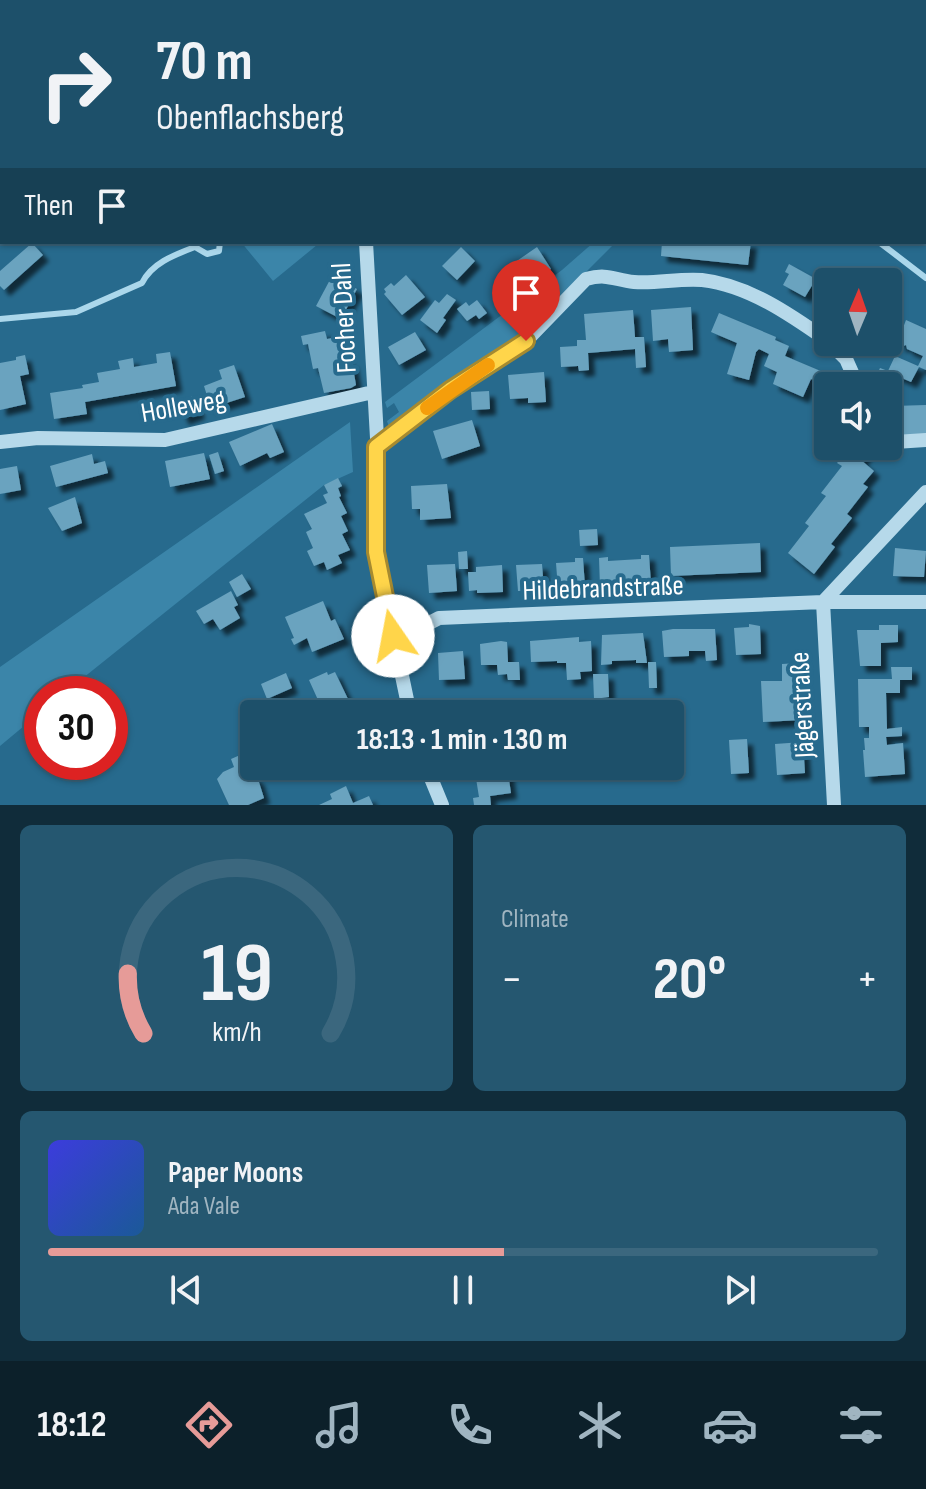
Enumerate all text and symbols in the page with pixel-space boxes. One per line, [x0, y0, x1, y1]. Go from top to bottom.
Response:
text: 70 m [156, 29, 253, 96]
icon: right [24, 32, 128, 136]
text: Obenflachsberg [156, 97, 344, 140]
icon: arrive [90, 184, 134, 228]
text: Then [24, 188, 74, 224]
pin [492, 259, 560, 341]
street label: Focher Dahl [325, 262, 364, 374]
north arrow [814, 268, 902, 356]
map controls [814, 268, 902, 460]
icon: arrive [504, 271, 548, 315]
button: sound [814, 372, 902, 460]
street label: Holleweg [138, 383, 228, 430]
street label: Hildebrandstraße [522, 569, 684, 608]
position arrow [351, 594, 435, 678]
street label: Jägerstraße [783, 651, 822, 760]
speed limit sign: 30 [24, 676, 128, 780]
text: 18:13 · 1 min · 130 m [357, 722, 567, 758]
text: Climate [501, 904, 569, 935]
text: 19 [200, 925, 273, 1025]
text: 20° [653, 944, 726, 1016]
text: − [501, 953, 523, 1006]
text: + [856, 953, 878, 1006]
text: km/h [212, 1015, 261, 1050]
text: Paper Moons [168, 1155, 303, 1191]
text: Ada Vale [168, 1191, 240, 1222]
icon: previous [164, 1268, 208, 1312]
icon: pause [441, 1268, 485, 1312]
icon: next [718, 1268, 762, 1312]
icon: directions [181, 1397, 237, 1453]
icon: music [311, 1397, 367, 1453]
icon: phone [442, 1397, 498, 1453]
icon: climate [572, 1397, 628, 1453]
icon: car [702, 1397, 758, 1453]
icon: filters [833, 1397, 889, 1453]
text: 18:12 [37, 1404, 107, 1447]

